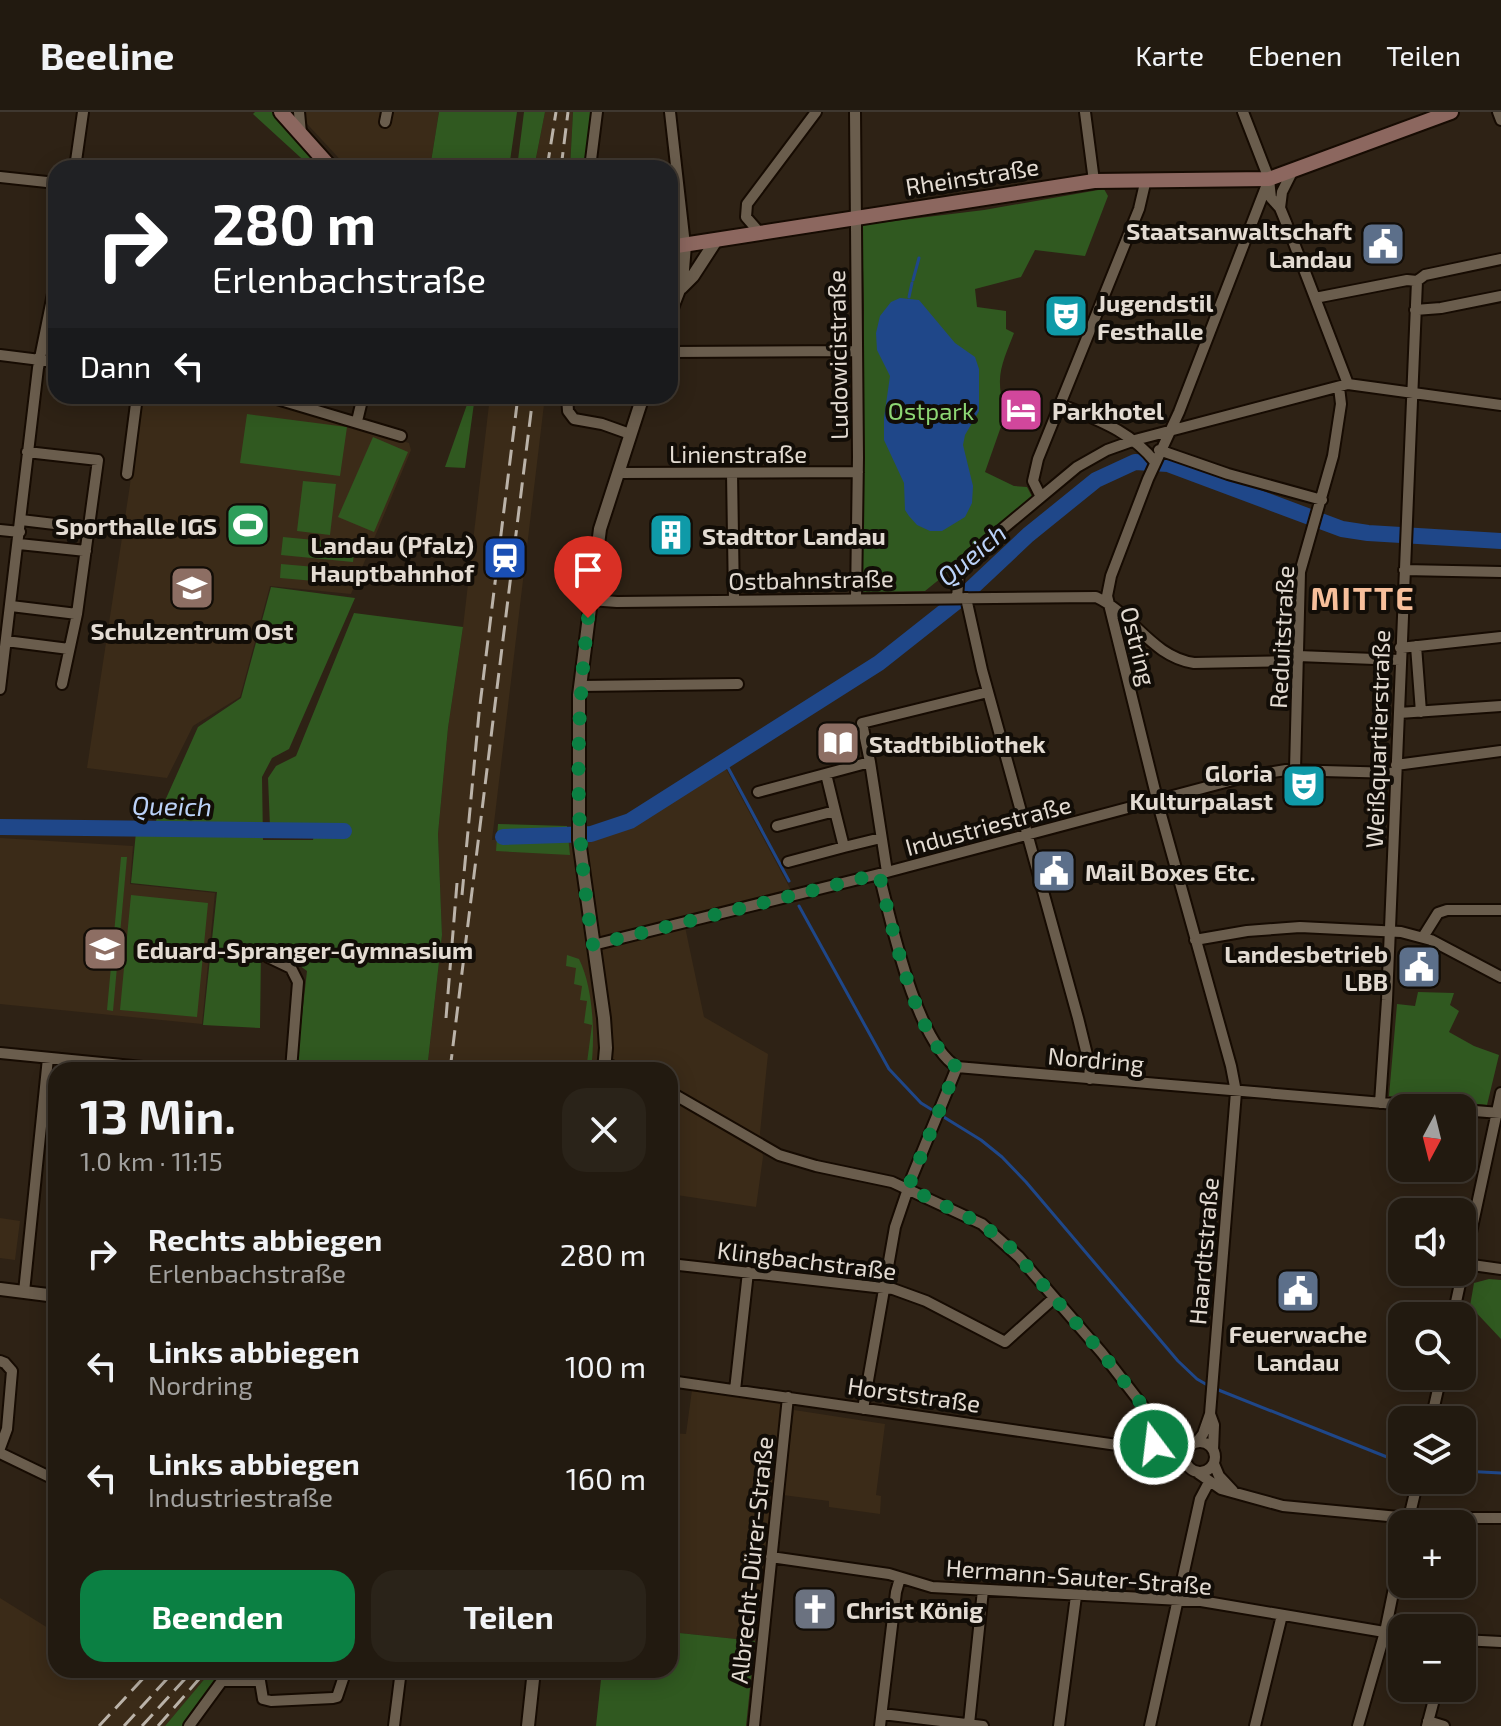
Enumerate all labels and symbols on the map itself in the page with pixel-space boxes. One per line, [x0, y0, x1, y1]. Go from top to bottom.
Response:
street label: Rheinstraße [903, 151, 1041, 201]
place label: Staatsanwaltschaft Landau [1126, 216, 1352, 273]
public building icon: Staatsanwaltschaft Landau [1359, 220, 1407, 268]
street label: Ludowicistraße [821, 270, 853, 440]
place label: Jugendstil Festhalle [1097, 288, 1213, 345]
theatre icon: Jugendstil Festhalle [1042, 292, 1090, 340]
hotel icon: Parkhotel [997, 386, 1045, 434]
park label: Ostpark [888, 396, 974, 425]
place label: Parkhotel [1052, 396, 1164, 425]
street label: Linienstraße [669, 439, 807, 468]
sports icon: Sporthalle IGS [224, 501, 272, 549]
place label: Sporthalle IGS [55, 511, 217, 540]
building icon: Stadttor Landau [647, 511, 695, 559]
water label: Queich [930, 516, 1012, 592]
place label: Stadttor Landau [702, 521, 886, 550]
place label: Landau (Pfalz) Hauptbahnhof [310, 530, 475, 587]
station icon: Landau (Pfalz) Hauptbahnhof [481, 534, 529, 582]
pin [554, 536, 622, 618]
street label: Ostbahnstraße [728, 563, 894, 595]
school or university icon: Schulzentrum Ost [168, 564, 216, 612]
street label: Reduitstraße [1263, 565, 1299, 709]
district label: MITTE [1310, 578, 1416, 616]
street label: Ostring [1115, 604, 1163, 688]
place label: Schulzentrum Ost [90, 616, 294, 645]
street label: Weißquartierstraße [1359, 629, 1395, 849]
library icon: Stadtbibliothek [814, 719, 862, 767]
place label: Stadtbibliothek [869, 729, 1046, 758]
place label: Gloria Kulturpalast [1130, 758, 1273, 815]
theatre icon: Gloria Kulturpalast [1280, 762, 1328, 810]
water label: Queich [132, 789, 212, 822]
street label: Industriestraße [902, 789, 1074, 861]
public building icon: Mail Boxes Etc. [1030, 847, 1078, 895]
place label: Mail Boxes Etc. [1085, 857, 1256, 886]
school or university icon: Eduard-Spranger-Gymnasium [81, 925, 129, 973]
place label: Eduard-Spranger-Gymnasium [136, 935, 473, 964]
place label: Landesbetrieb LBB [1224, 939, 1388, 996]
public building icon: Landesbetrieb LBB [1395, 943, 1443, 991]
street label: Nordring [1047, 1040, 1145, 1078]
north arrow [1388, 1094, 1476, 1182]
street label: Haardtstraße [1182, 1176, 1224, 1326]
street label: Klingbachstraße [716, 1235, 898, 1285]
public building icon: Feuerwache Landau [1274, 1267, 1322, 1315]
place label: Feuerwache Landau [1229, 1319, 1367, 1376]
street label: Horststraße [846, 1370, 982, 1418]
position arrow [1112, 1402, 1196, 1486]
street label: Albrecht-Dürer-Straße [724, 1435, 778, 1685]
street label: Hermann-Sauter-Straße [945, 1552, 1213, 1600]
church icon: Christ König [791, 1585, 839, 1633]
place label: Christ König [846, 1595, 983, 1624]

